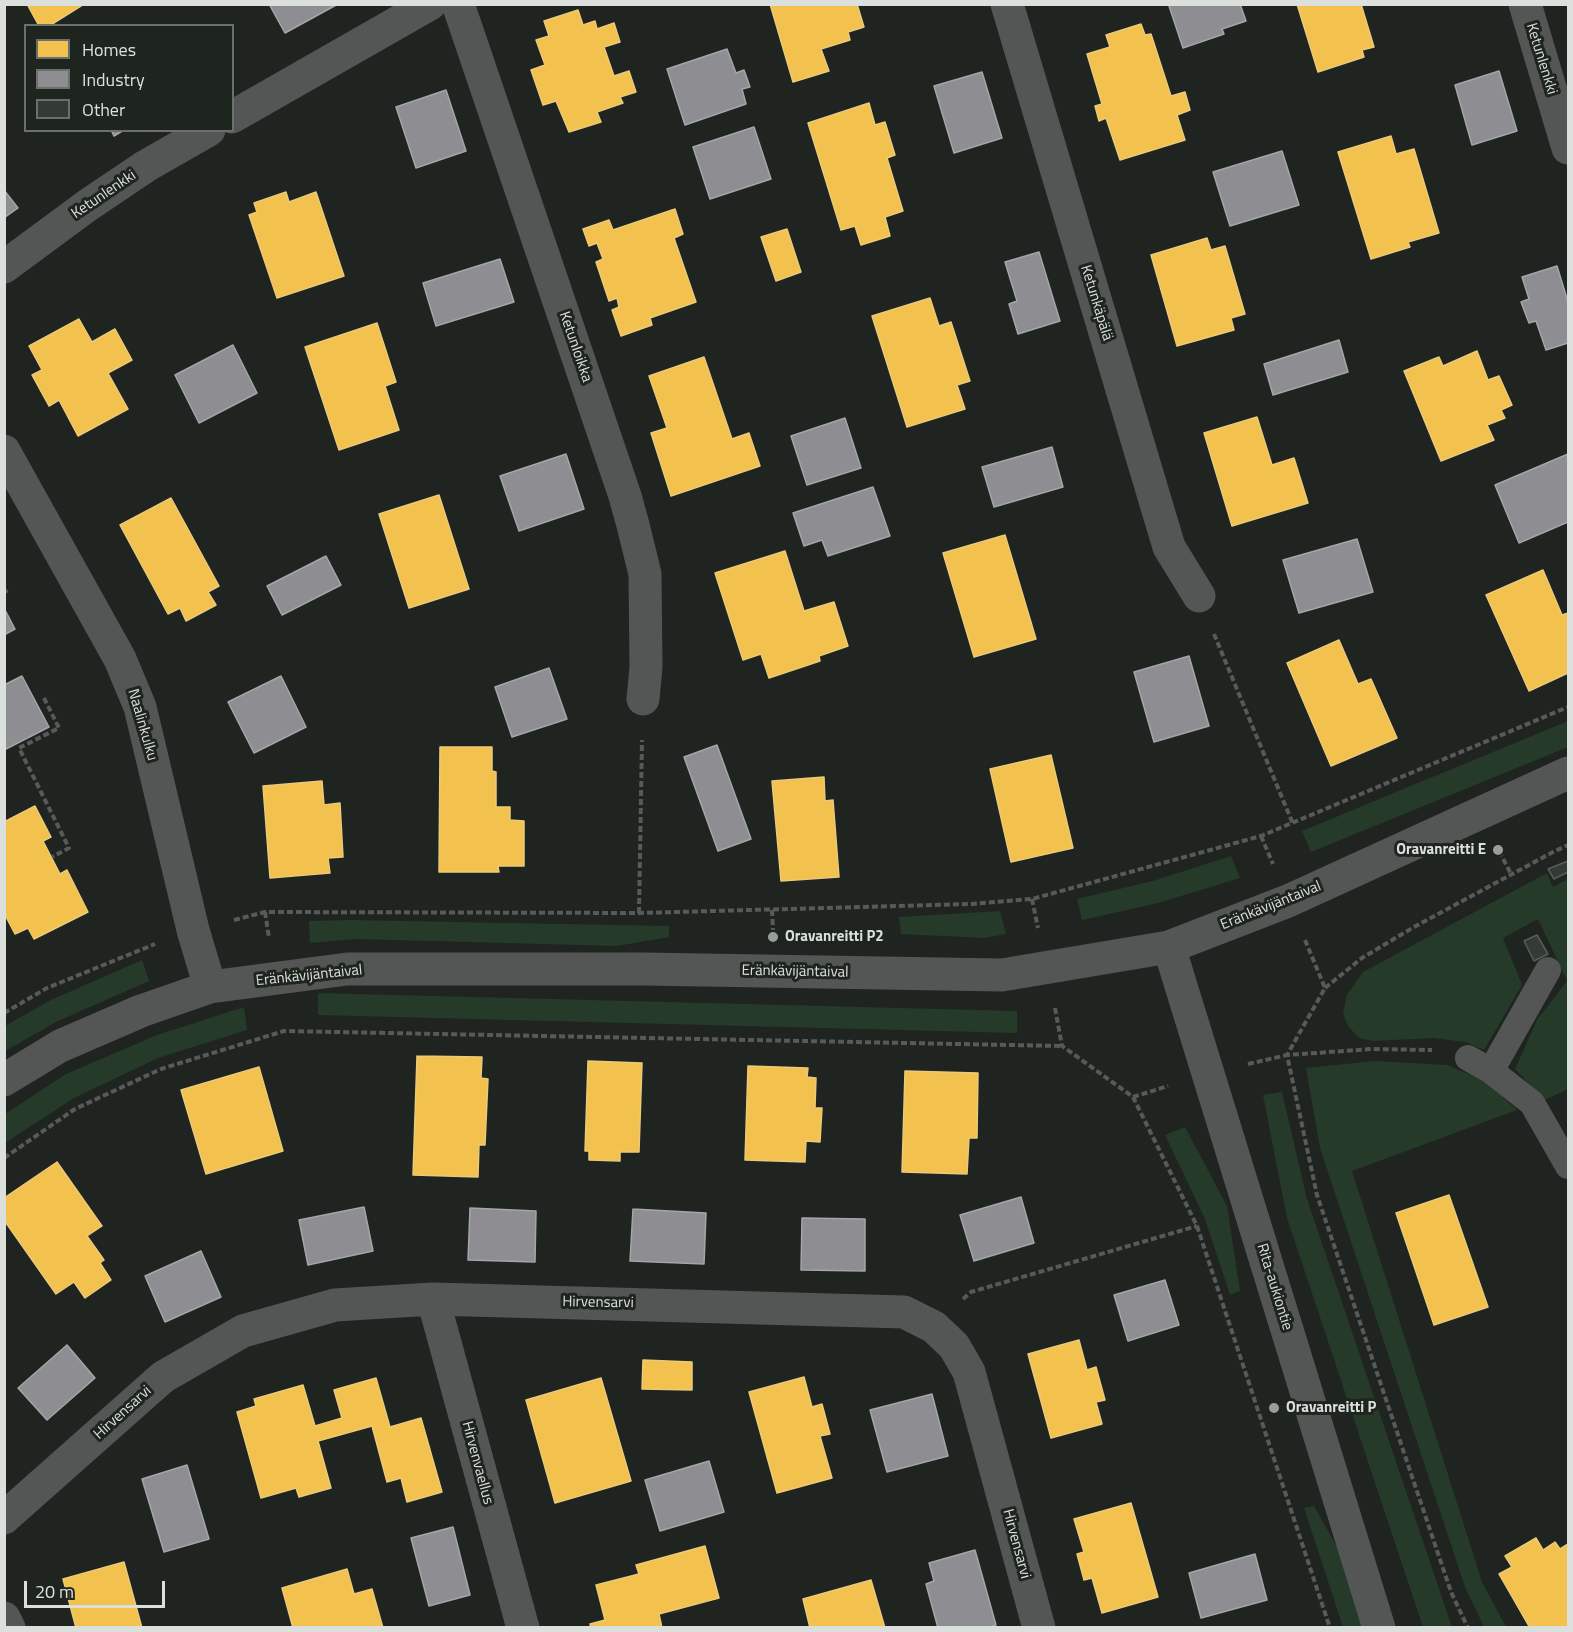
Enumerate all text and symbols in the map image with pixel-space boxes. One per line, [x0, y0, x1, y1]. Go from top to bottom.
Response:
street label: Ketunlenkki [1522, 21, 1560, 97]
legend [24, 24, 234, 132]
text: Homes [82, 36, 136, 63]
text: Industry [82, 66, 145, 93]
text: Other [82, 96, 125, 123]
street label: Ketunlenkki [68, 167, 140, 223]
street label: Ketunkäpälä [1076, 263, 1116, 343]
street label: Ketunloikka [555, 309, 595, 385]
street label: Naalinkulku [123, 687, 161, 763]
place label: Oravanreitti E [1396, 841, 1486, 859]
marker: Oravanreitti E [1491, 843, 1505, 857]
street label: Eränkävijäntaival [1218, 878, 1324, 934]
place label: Oravanreitti P2 [785, 928, 884, 946]
marker: Oravanreitti P2 [766, 930, 780, 944]
street label: Eränkävijäntaival [255, 961, 363, 991]
street label: Eränkävijäntaival [741, 962, 849, 982]
street label: Rita-aukiontie [1252, 1241, 1296, 1333]
street label: Hirvensarvi [562, 1293, 634, 1313]
street label: Hirvensarvi [90, 1382, 156, 1444]
place label: Oravanreitti P [1286, 1399, 1376, 1417]
marker: Oravanreitti P [1267, 1401, 1281, 1415]
street label: Hirvenvaellus [457, 1419, 497, 1507]
street label: Hirvensarvi [998, 1507, 1034, 1581]
scale bar [27, 1569, 168, 1607]
text: 20 m [35, 1578, 74, 1605]

